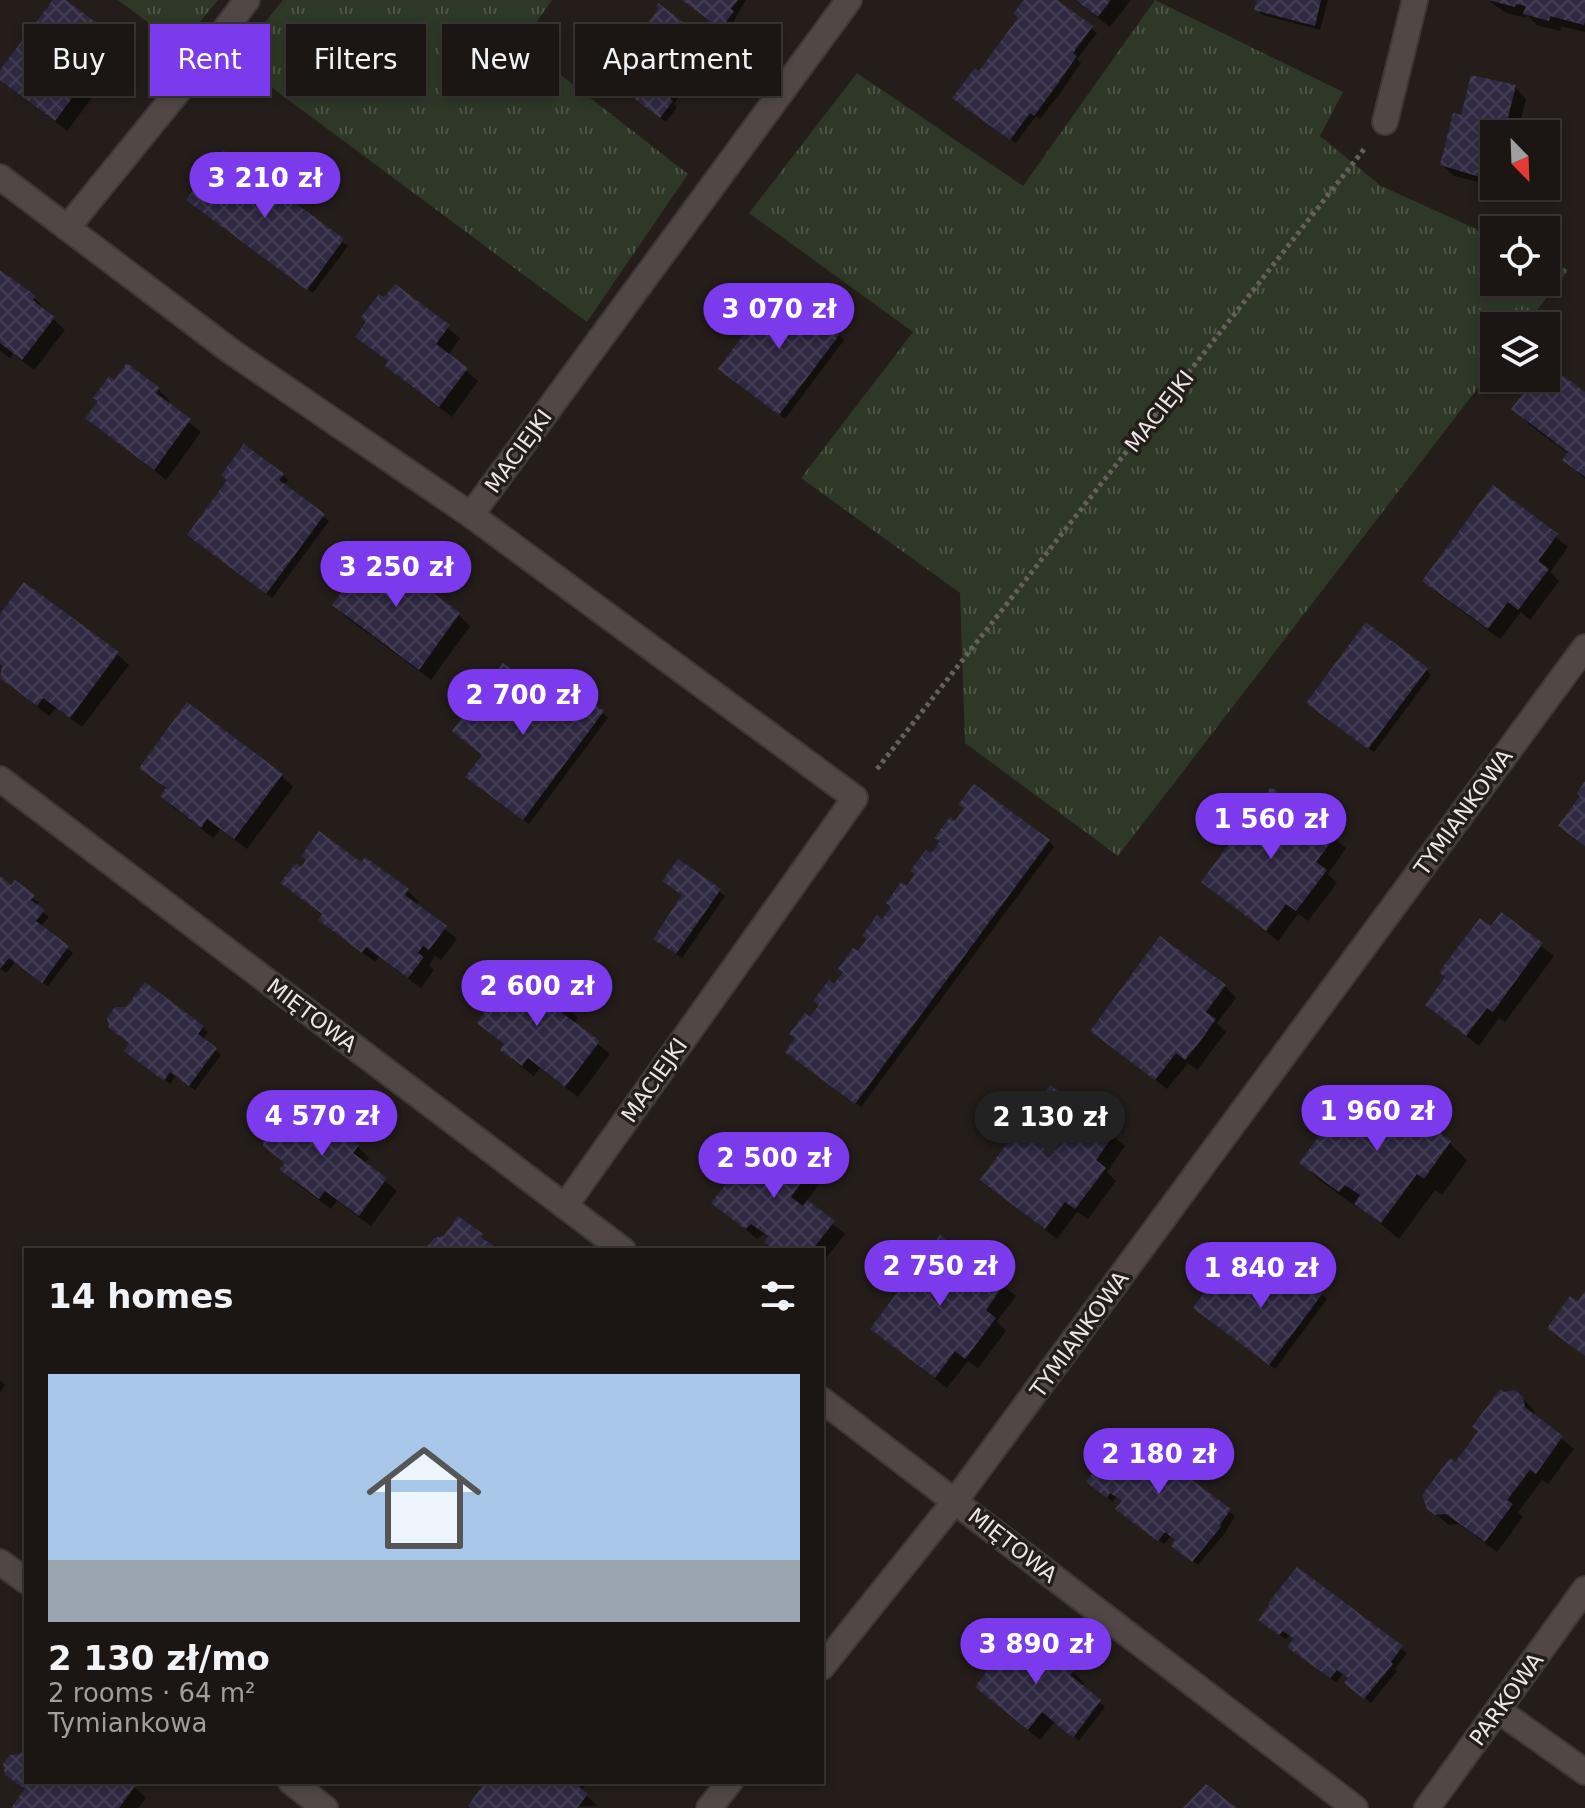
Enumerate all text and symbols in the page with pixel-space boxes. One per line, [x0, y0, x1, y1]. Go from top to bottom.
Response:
chip: Buy [24, 24, 134, 96]
chip: Rent [150, 24, 270, 96]
chip: Filters [286, 24, 426, 96]
chip: New [442, 24, 559, 96]
chip: Apartment [575, 24, 781, 96]
north arrow [1480, 120, 1560, 200]
map controls [1480, 120, 1560, 392]
pin: 3 210 zł [182, 152, 348, 220]
text: 3 210 zł [207, 163, 323, 193]
button: locate [1480, 216, 1560, 296]
pin: 3 070 zł [696, 283, 862, 351]
text: 3 070 zł [721, 294, 837, 324]
button: layers [1480, 312, 1560, 392]
street label: MACIEJKI [1120, 365, 1199, 457]
street label: MACIEJKI [480, 405, 557, 498]
pin: 3 250 zł [313, 541, 479, 609]
text: 3 250 zł [338, 552, 454, 582]
pin: 2 700 zł [440, 669, 606, 737]
text: 2 700 zł [465, 680, 581, 710]
street label: TYMIANKOWA [1409, 744, 1518, 881]
pin: 1 560 zł [1188, 793, 1354, 861]
text: 1 560 zł [1213, 804, 1329, 834]
pin: 2 600 zł [454, 960, 620, 1028]
text: 2 600 zł [479, 971, 595, 1001]
street label: MIĘTOWA [262, 974, 361, 1057]
street label: MACIEJKI [616, 1033, 692, 1127]
pin: 1 960 zł [1294, 1085, 1460, 1153]
pin: 4 570 zł [239, 1090, 405, 1158]
pin: 2 130 zł [967, 1091, 1133, 1159]
text: 1 960 zł [1319, 1096, 1435, 1126]
text: 4 570 zł [264, 1101, 380, 1131]
text: 2 130 zł [992, 1102, 1108, 1132]
pin: 2 500 zł [691, 1132, 857, 1200]
text: 2 500 zł [716, 1143, 832, 1173]
pin: 2 750 zł [857, 1240, 1023, 1308]
pin: 1 840 zł [1178, 1242, 1344, 1310]
text: 2 750 zł [882, 1251, 998, 1281]
text: 1 840 zł [1203, 1253, 1319, 1283]
street label: TYMIANKOWA [1025, 1266, 1134, 1403]
icon: filters [756, 1274, 800, 1318]
text: 14 homes [48, 1276, 233, 1316]
icon: home [352, 1426, 496, 1570]
pin: 2 180 zł [1076, 1428, 1242, 1496]
text: 2 180 zł [1101, 1439, 1217, 1469]
street label: MIĘTOWA [963, 1503, 1062, 1588]
pin: 3 890 zł [953, 1618, 1119, 1686]
text: 3 890 zł [978, 1629, 1094, 1659]
text: 2 130 zł/mo [48, 1638, 270, 1678]
street label: PARKOWA [1464, 1648, 1548, 1750]
text: 2 rooms · 64 m² [48, 1678, 256, 1708]
text: Tymiankowa [48, 1708, 207, 1738]

